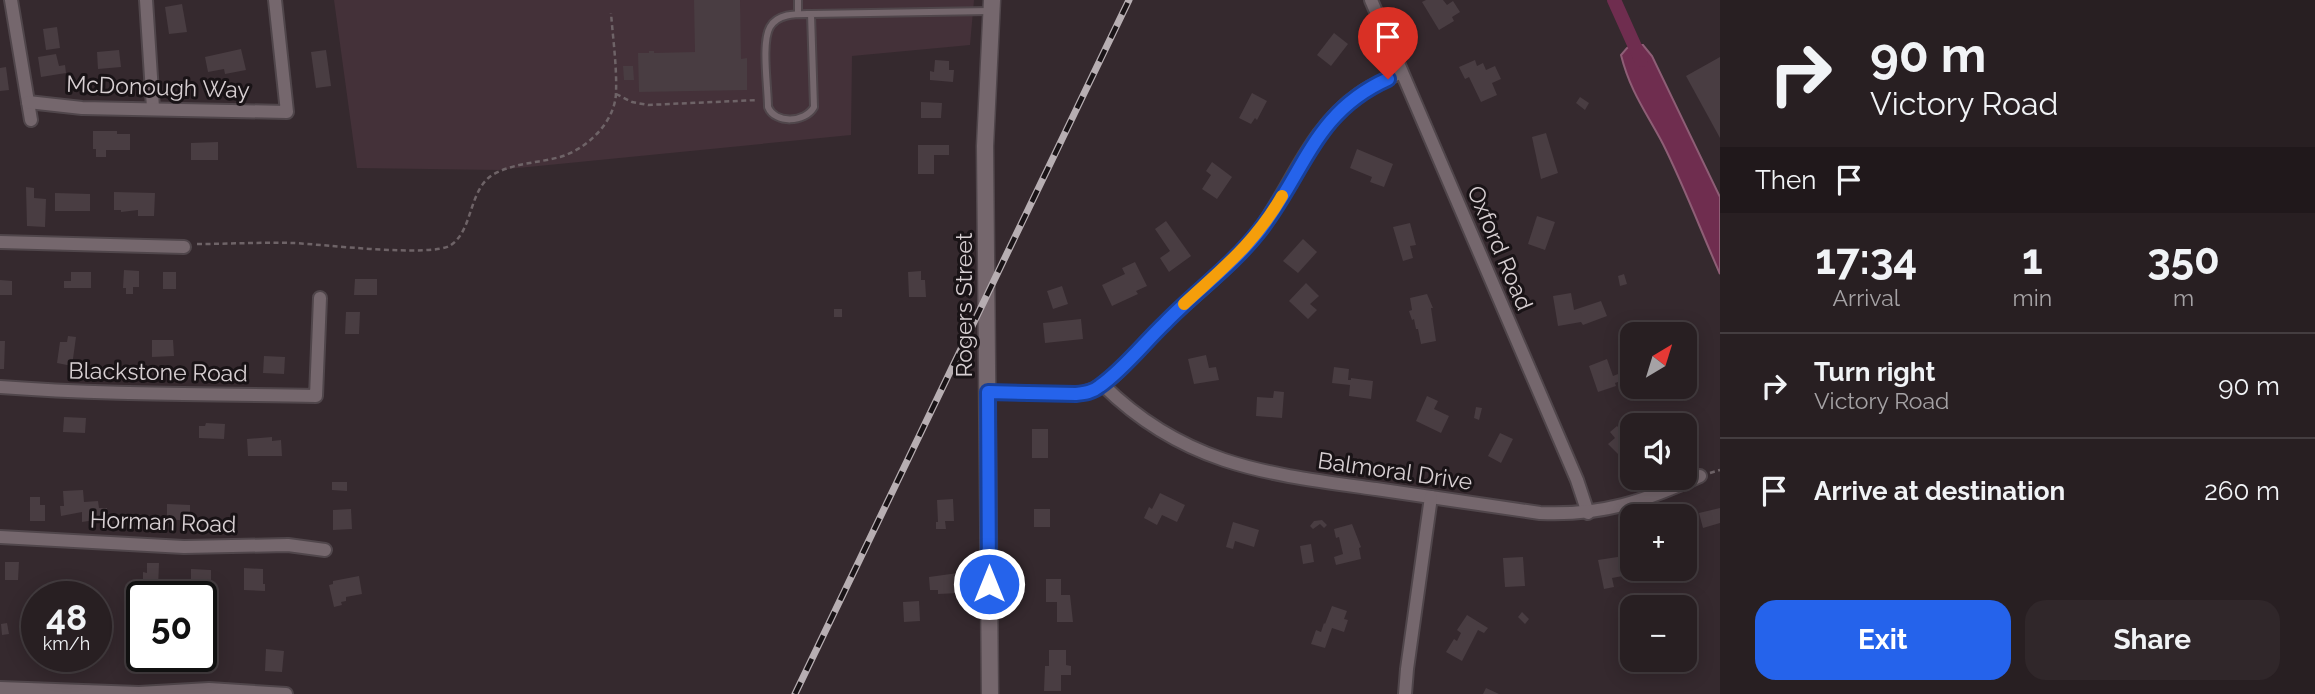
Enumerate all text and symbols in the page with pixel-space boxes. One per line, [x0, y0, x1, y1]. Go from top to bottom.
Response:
pin [1358, 7, 1418, 79]
icon: arrive [1369, 18, 1407, 56]
text: 90 m [1870, 26, 1986, 83]
icon: right [1755, 28, 1846, 119]
street label: McDonough Way [66, 70, 250, 103]
text: Victory Road [1870, 85, 2058, 122]
icon: arrive [1830, 161, 1868, 199]
text: Then [1755, 165, 1816, 195]
street label: Oxford Road [1462, 181, 1539, 314]
street label: Rogers Street [950, 232, 977, 377]
text: 17:34 [1815, 235, 1917, 284]
text: 1 [2022, 235, 2043, 284]
text: 350 [2147, 235, 2220, 284]
text: Arrival [1833, 284, 1900, 311]
text: min [2013, 284, 2052, 311]
text: m [2173, 284, 2194, 311]
north arrow [1620, 322, 1698, 399]
map controls [1620, 322, 1697, 672]
street label: Blackstone Road [68, 356, 248, 387]
text: Turn right [1814, 357, 1935, 387]
icon: right [1755, 367, 1793, 405]
text: 90 m [2218, 371, 2280, 401]
text: Victory Road [1814, 387, 1949, 414]
button: sound [1620, 413, 1697, 490]
street label: Balmoral Drive [1316, 446, 1474, 495]
icon: arrive [1755, 472, 1793, 510]
text: Arrive at destination [1814, 476, 2065, 506]
text: 260 m [2204, 476, 2280, 506]
button: + [1620, 504, 1697, 581]
street label: Horman Road [89, 505, 237, 538]
position arrow [952, 547, 1026, 621]
speed limit sign: 50 [126, 581, 217, 672]
button: − [1620, 595, 1697, 672]
text: 48 [46, 597, 87, 638]
button: Exit [1755, 600, 2011, 680]
button: Share [2025, 600, 2280, 680]
text: km/h [43, 633, 90, 654]

